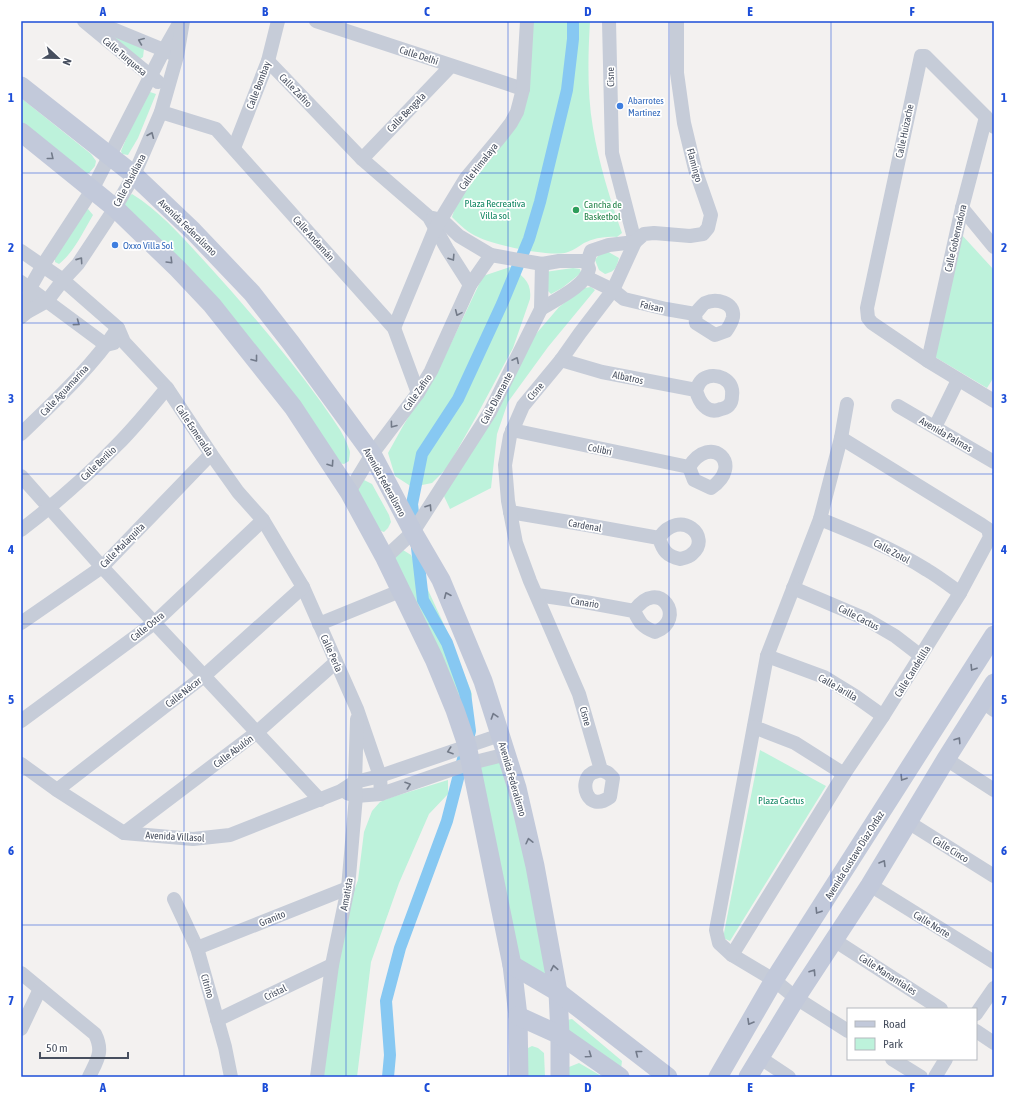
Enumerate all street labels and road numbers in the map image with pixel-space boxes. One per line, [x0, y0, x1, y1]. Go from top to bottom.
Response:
street label: Calle Turquesa [100, 35, 149, 78]
street label: Calle Delhi [398, 44, 440, 67]
street label: Calle Bombay [244, 60, 273, 111]
street label: Cisne [605, 67, 616, 87]
street label: Calle Zafiro [277, 71, 314, 110]
street label: Calle Bengala [385, 90, 428, 134]
street label: Calle Huizache [893, 103, 916, 159]
street label: Calle Himalaya [457, 141, 500, 192]
street label: Flamingo [685, 147, 704, 183]
street label: Calle Obsidiana [111, 152, 148, 208]
street label: Avenida Federalismo [156, 197, 219, 258]
street label: Calle Gobernadora [942, 203, 969, 273]
street label: Calle Andamán [291, 214, 337, 263]
street label: Faisan [639, 298, 665, 315]
street label: Calle Aguamarina [38, 362, 91, 418]
street label: Albatros [612, 369, 645, 386]
street label: Calle Diamante [478, 370, 515, 426]
street label: Calle Zafiro [401, 372, 434, 413]
street label: Cisne [525, 380, 546, 402]
street label: Calle Esmeralda [173, 403, 216, 458]
street label: Avenida Palmas [918, 415, 974, 454]
street label: Colibri [587, 442, 613, 457]
street label: Calle Berilio [79, 444, 118, 483]
street label: Avenida Federalismo [361, 446, 408, 519]
street label: Cardenal [567, 517, 603, 534]
street label: Calle Malaquita [98, 521, 147, 570]
street label: Calle Zotol [872, 537, 912, 566]
street label: Canario [570, 595, 600, 610]
street label: Calle Cactus [837, 602, 881, 633]
street label: Calle Ostra [128, 609, 167, 643]
street label: Calle Perla [318, 633, 345, 674]
street label: Calle Candelilla [892, 643, 933, 699]
street label: Calle Jarilla [816, 672, 860, 703]
street label: Calle Nácar [163, 674, 204, 710]
street label: Cisne [578, 705, 594, 728]
street label: Calle Abulón [211, 733, 255, 770]
street label: Avenida Federalismo [497, 741, 528, 818]
street label: Avenida Gustavo Díaz Ordaz [823, 809, 886, 901]
street label: Avenida Villasol [145, 829, 205, 844]
street label: Calle Cinco [931, 834, 971, 865]
street label: Amatista [338, 877, 355, 911]
street label: Granito [257, 908, 287, 929]
street label: Calle Norte [911, 909, 952, 940]
street label: Calle Manantiales [857, 952, 919, 997]
street label: Citrino [199, 973, 216, 1000]
street label: Cristal [262, 982, 288, 1003]

